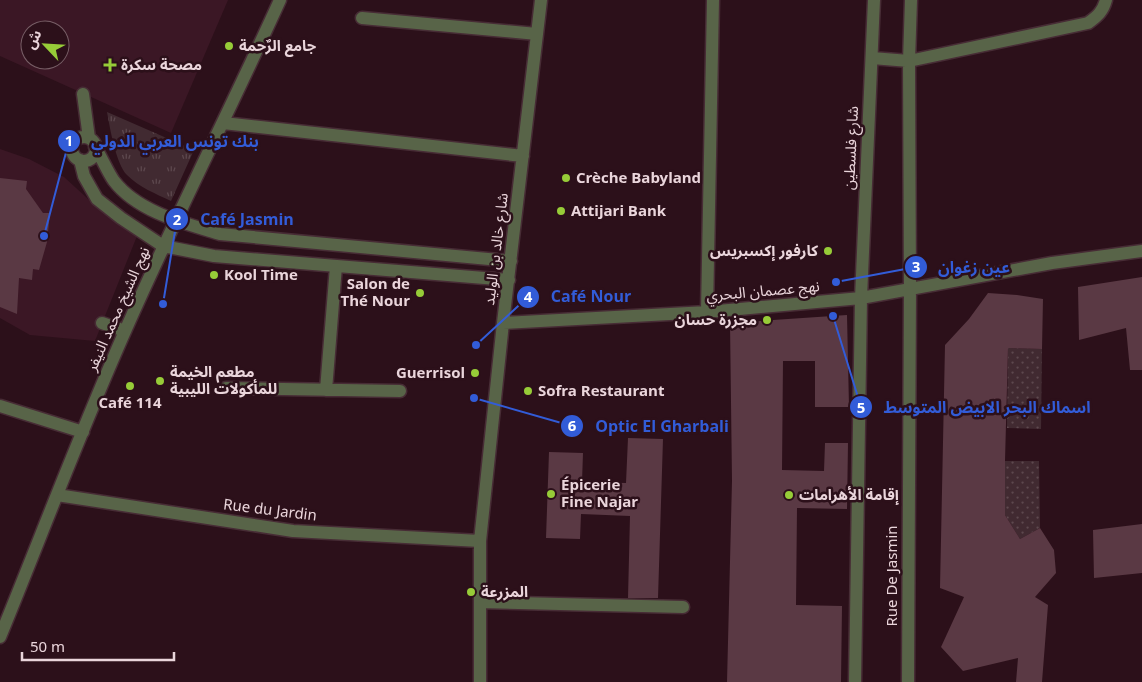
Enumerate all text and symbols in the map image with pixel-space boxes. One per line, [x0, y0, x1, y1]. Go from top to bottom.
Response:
north arrow [20, 20, 70, 70]
text: ش [16, 25, 51, 55]
place label: جامع الرٌحمة [239, 30, 317, 62]
marker: جامع الرٌحمة [223, 40, 235, 52]
place label: مصحة سكرة [121, 49, 202, 81]
marker: مصحة سكرة [103, 58, 117, 72]
street label: شارع فلسطين [833, 105, 869, 191]
callout: بنك تونس العربي الدولي [56, 125, 269, 156]
text: 1 [65, 125, 73, 157]
text: بنك تونس العربي الدولي [91, 125, 259, 159]
place label: Crèche Babyland [576, 162, 701, 194]
marker: Crèche Babyland [560, 172, 572, 184]
street label: شارع خالد بن الوليد [473, 191, 519, 307]
place label: Attijari Bank [571, 195, 667, 227]
text: Café Jasmin [200, 203, 294, 237]
callout: Café Jasmin [165, 204, 303, 235]
text: 2 [173, 204, 182, 236]
marker: Attijari Bank [555, 205, 567, 217]
place label: كارفور إكسبريس [710, 235, 818, 267]
street label: نهج الشيخ محمد النيفر [76, 241, 160, 378]
marker: كارفور إكسبريس [822, 245, 834, 257]
callout: عين زغوان [903, 251, 1020, 282]
text: 3 [912, 251, 920, 283]
text: عين زغوان [938, 251, 1010, 285]
place label: Kool Time [224, 259, 298, 291]
place label: Salon de Thé Nour [341, 268, 410, 317]
marker: Kool Time [208, 269, 220, 281]
street label: نهج عصمان البحري [705, 270, 821, 312]
text: Café Nour [551, 280, 631, 314]
callout: Café Nour [516, 281, 641, 312]
text: 4 [524, 281, 533, 313]
marker: Salon de Thé Nour [414, 287, 426, 299]
place label: مجزرة حسان [675, 304, 757, 336]
marker: مجزرة حسان [761, 314, 773, 326]
place label: مطعم الخيمة للمأكولات الليبية [170, 356, 277, 405]
place label: Guerrisol [396, 357, 465, 389]
marker: Guerrisol [469, 367, 481, 379]
marker: مطعم الخيمة للمأكولات الليبية [154, 375, 166, 387]
place label: Sofra Restaurant [538, 375, 665, 407]
marker: Café 114 [124, 380, 136, 392]
marker: Sofra Restaurant [522, 385, 534, 397]
place label: Café 114 [99, 387, 162, 419]
text: اسماك البحر الابيض المتوسط [883, 391, 1091, 425]
callout: اسماك البحر الابيض المتوسط [848, 392, 1101, 423]
text: 5 [857, 392, 865, 424]
text: 6 [568, 410, 577, 442]
text: Optic El Gharbali [595, 410, 729, 444]
callout: Optic El Gharbali [560, 411, 739, 442]
place label: Épicerie Fine Najar [561, 469, 638, 518]
place label: إقامة الأهرامات [799, 479, 899, 511]
street label: Rue du Jardin [221, 488, 319, 532]
marker: Épicerie Fine Najar [545, 488, 557, 500]
marker: إقامة الأهرامات [783, 489, 795, 501]
street label: Rue De Jasmin [876, 525, 908, 627]
place label: المزرعة [481, 576, 528, 608]
marker: المزرعة [465, 586, 477, 598]
scale bar [22, 630, 175, 662]
text: 50 m [30, 631, 65, 663]

